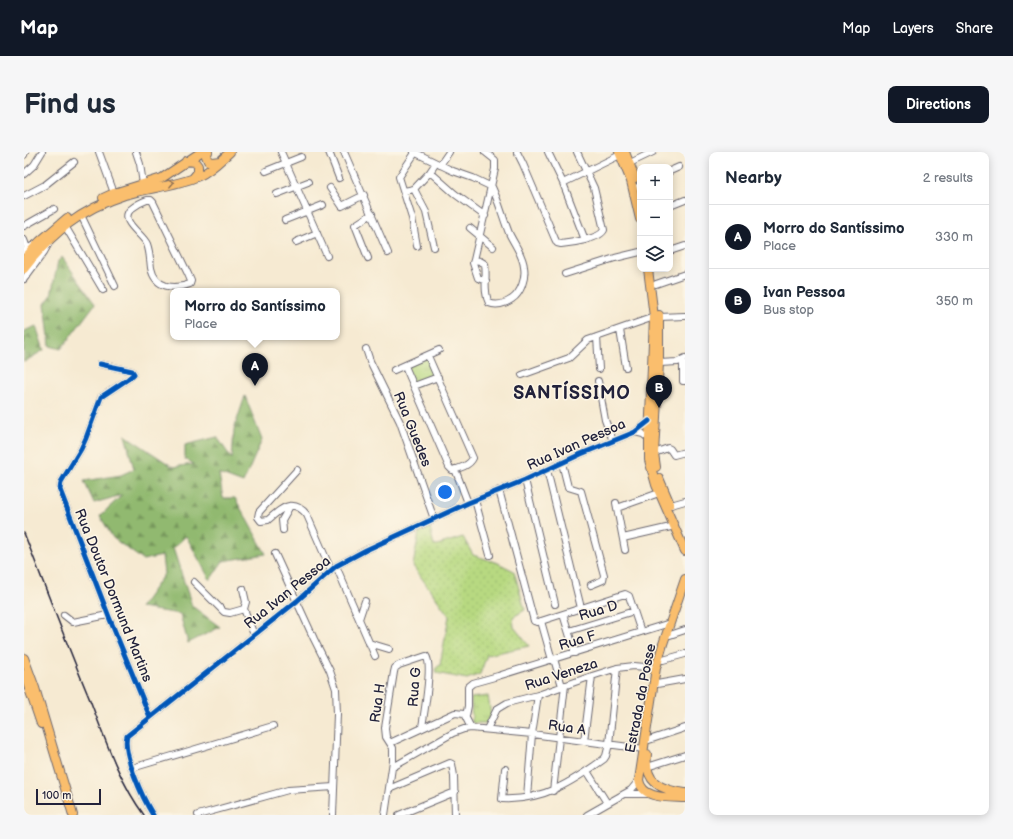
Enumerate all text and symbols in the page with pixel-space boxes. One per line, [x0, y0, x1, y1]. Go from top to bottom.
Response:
text: Map [20, 17, 58, 40]
text: Map [842, 20, 870, 37]
text: Layers [892, 20, 934, 37]
text: Share [956, 20, 993, 37]
button: Directions [888, 86, 989, 123]
text: Find us [24, 88, 116, 121]
map controls [637, 164, 673, 272]
button: + [637, 164, 673, 200]
text: Nearby [725, 168, 782, 188]
text: 2 results [923, 170, 973, 186]
one-way arrow [168, 180, 175, 188]
button: − [637, 200, 673, 236]
text: Morro do Santíssimo [763, 219, 905, 238]
text: A [734, 229, 742, 245]
text: 330 m [935, 229, 973, 245]
button: layers [637, 236, 673, 272]
text: Place [763, 238, 796, 254]
text: Ivan Pessoa [763, 283, 845, 302]
popup [170, 288, 340, 340]
text: B [733, 293, 743, 309]
text: 350 m [936, 293, 973, 309]
text: Morro do Santíssimo [184, 297, 326, 316]
text: Bus stop [763, 302, 814, 318]
text: Place [184, 316, 217, 332]
pin: A [242, 353, 268, 386]
pin: B [646, 375, 672, 408]
district label: SANTÍSSIMO [513, 380, 631, 404]
street label: Rua Guedes [390, 389, 435, 469]
street label: Rua Ivan Pessoa [524, 415, 628, 474]
your location [435, 482, 455, 502]
street label: Rua Doutor Dormund Martins [71, 506, 156, 684]
street label: Rua Ivan Pessoa [241, 552, 334, 632]
street label: Rua D [577, 597, 620, 624]
street label: Rua F [557, 627, 598, 654]
street label: Estrada da Posse [622, 642, 659, 754]
street label: Rua Veneza [523, 655, 600, 694]
street label: Rua G [405, 666, 424, 708]
street label: Rua H [366, 682, 389, 724]
street label: Rua A [547, 716, 587, 739]
scale bar [36, 787, 101, 806]
text: 100 m [42, 789, 71, 802]

